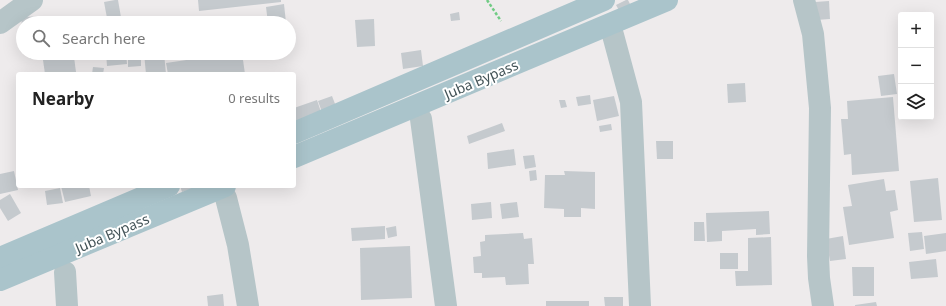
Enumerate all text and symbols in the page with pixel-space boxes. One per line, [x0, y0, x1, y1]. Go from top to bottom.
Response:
map controls [898, 12, 934, 120]
button: + [898, 12, 934, 48]
search box [16, 16, 296, 60]
icon: search [30, 27, 52, 49]
text: Search here [62, 28, 145, 48]
button: − [898, 48, 934, 84]
street label: Juba Bypass [439, 55, 521, 104]
button: layers [898, 84, 934, 120]
text: Nearby [32, 87, 94, 110]
text: 0 results [228, 89, 280, 107]
street label: Juba Bypass [70, 209, 152, 258]

